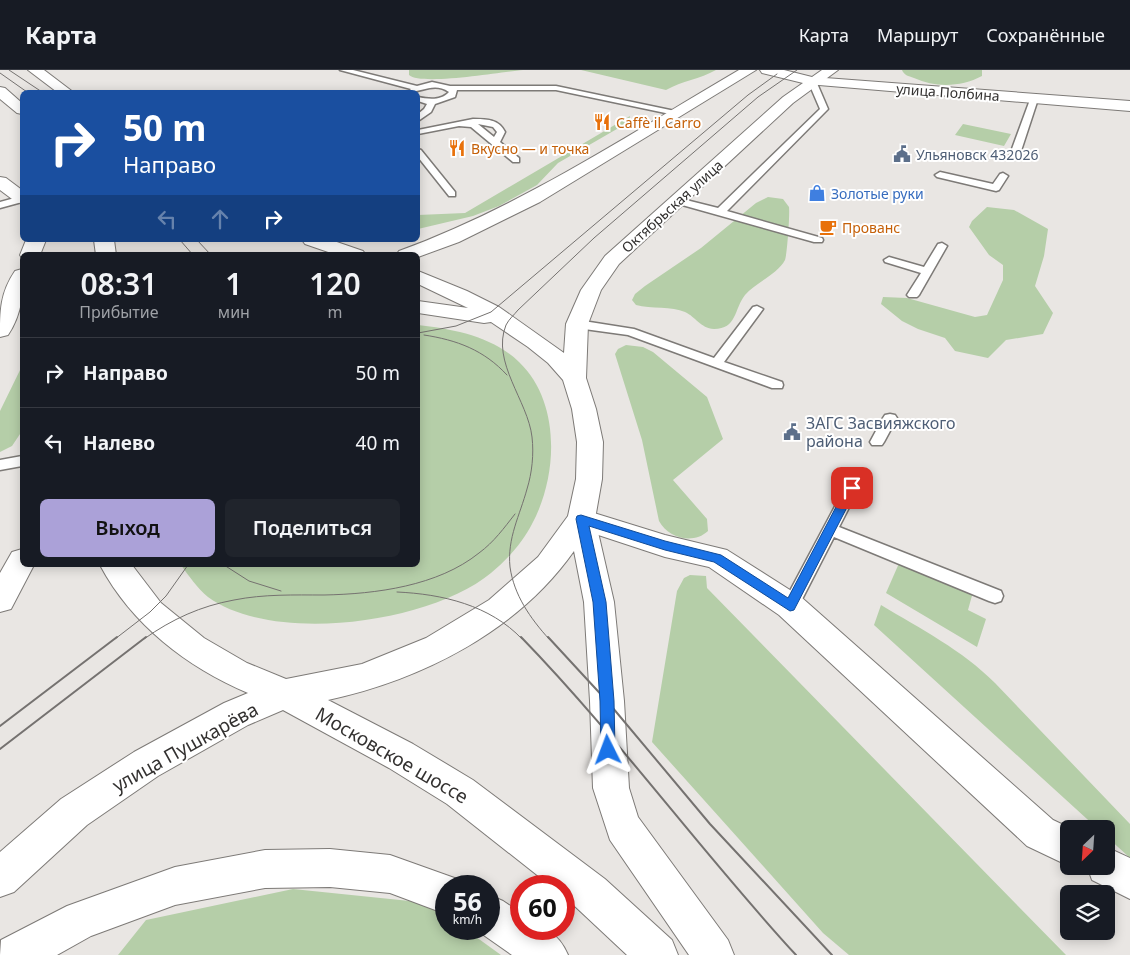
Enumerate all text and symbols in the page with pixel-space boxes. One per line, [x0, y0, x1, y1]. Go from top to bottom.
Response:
text: Карта [25, 18, 97, 51]
text: Карта [799, 23, 849, 47]
text: Маршрут [877, 23, 958, 47]
text: Сохранённые [986, 23, 1105, 47]
street label: улица Полбина [896, 79, 1000, 105]
text: 50 m [123, 104, 206, 151]
icon: right [40, 110, 105, 175]
restaurant icon: Caffè il Carro [592, 112, 612, 132]
place label: Caffè il Carro [616, 113, 701, 132]
restaurant icon: Вкусно — и точка [447, 138, 467, 158]
place label: Вкусно — и точка [471, 139, 589, 158]
public building icon: Ульяновск 432026 [892, 144, 912, 164]
place label: Ульяновск 432026 [916, 145, 1038, 164]
text: Направо [123, 149, 216, 179]
street label: Октябрьская улица [617, 155, 727, 257]
shop icon: Золотые руки [807, 183, 827, 203]
place label: Золотые руки [831, 184, 924, 203]
icon: left [153, 205, 181, 233]
icon: ahead [206, 205, 234, 233]
icon: right [259, 205, 287, 233]
cafe icon: Прованс [818, 217, 838, 237]
place label: Прованс [842, 218, 900, 237]
text: 08:31 [80, 263, 157, 304]
text: 1 [225, 263, 242, 304]
text: 120 [309, 263, 361, 304]
text: Прибытие [79, 301, 159, 323]
text: мин [218, 301, 250, 323]
text: m [327, 301, 342, 323]
icon: right [40, 359, 68, 387]
text: Направо [83, 360, 168, 386]
text: 50 m [356, 360, 400, 386]
place label: ЗАГС Засвияжского района [806, 412, 956, 452]
public building icon: ЗАГС Засвияжского района [782, 422, 802, 442]
icon: left [40, 429, 68, 457]
text: Налево [83, 430, 155, 456]
text: 40 m [356, 430, 400, 456]
pin [831, 467, 873, 509]
icon: arrive [838, 474, 866, 502]
button: Выход [40, 499, 215, 557]
button: Поделиться [225, 499, 400, 557]
street label: улица Пушкарёва [107, 696, 263, 798]
street label: Московское шоссе [311, 701, 473, 809]
position arrow [581, 723, 633, 775]
north arrow [1060, 820, 1115, 875]
map controls [1060, 820, 1115, 940]
speed limit sign: 60 [510, 875, 575, 940]
text: 56 [453, 884, 482, 918]
button: layers [1060, 885, 1115, 940]
text: km/h [453, 911, 482, 928]

